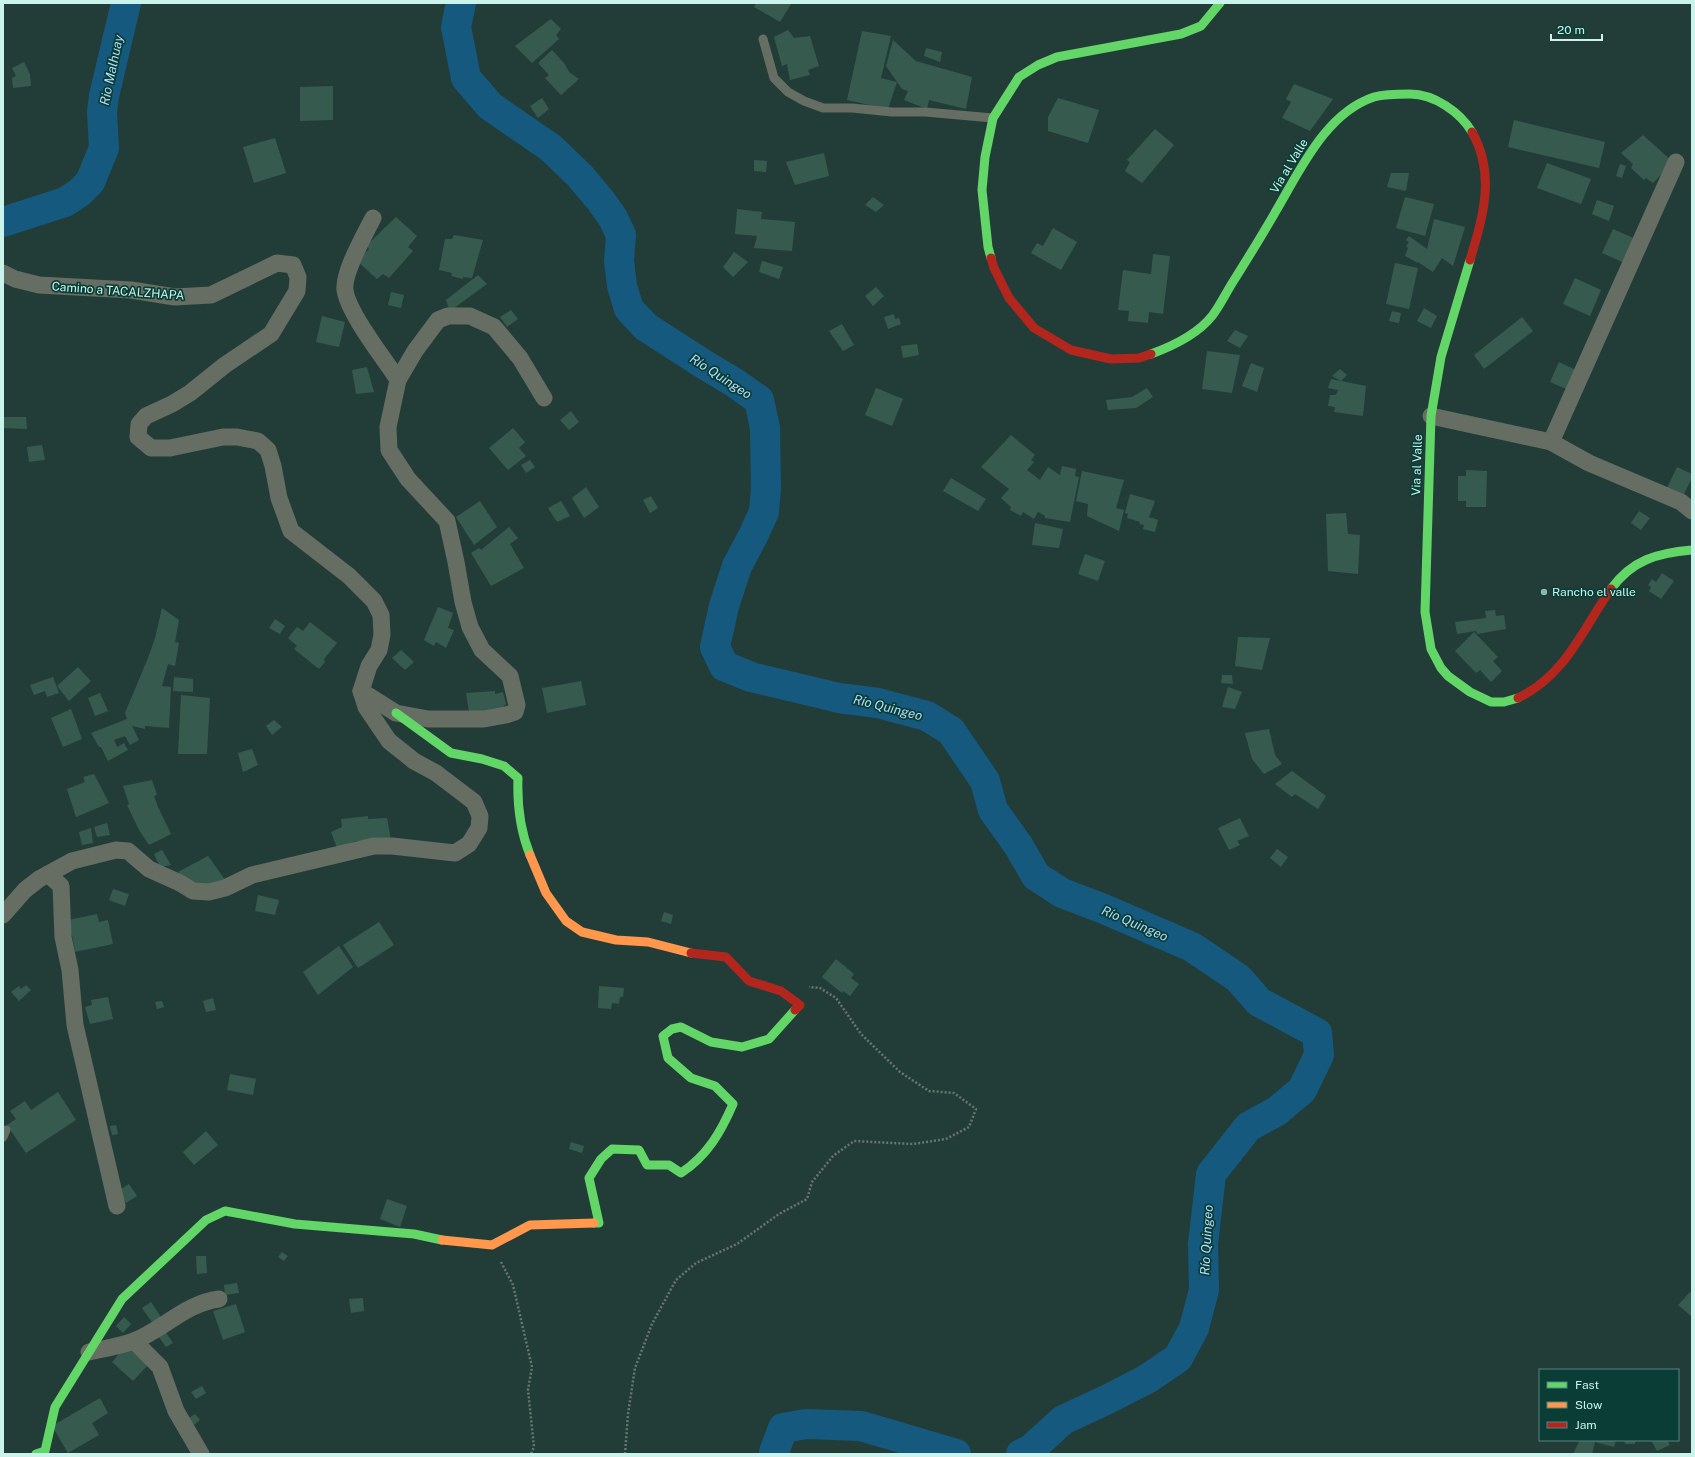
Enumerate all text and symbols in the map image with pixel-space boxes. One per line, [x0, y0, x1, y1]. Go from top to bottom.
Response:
scale bar [1551, 16, 1602, 42]
text: 20 m [1557, 23, 1585, 37]
water label: Rio Malhuay [97, 33, 126, 107]
street label: Via al Valle [1267, 136, 1311, 196]
street label: Camino a TACALZHAPA [51, 279, 185, 303]
water label: Río Quingeo [687, 351, 754, 402]
street label: Via al Valle [1409, 434, 1425, 496]
place label: Rancho el valle [1552, 585, 1636, 599]
marker: Rancho el valle [1539, 587, 1549, 597]
water label: Río Quingeo [852, 692, 924, 723]
water label: Río Quingeo [1099, 903, 1170, 944]
water label: Río Quingeo [1197, 1204, 1216, 1276]
legend [1539, 1369, 1679, 1441]
text: Fast [1575, 1378, 1600, 1392]
text: Slow [1575, 1398, 1603, 1412]
text: Jam [1575, 1418, 1597, 1432]

